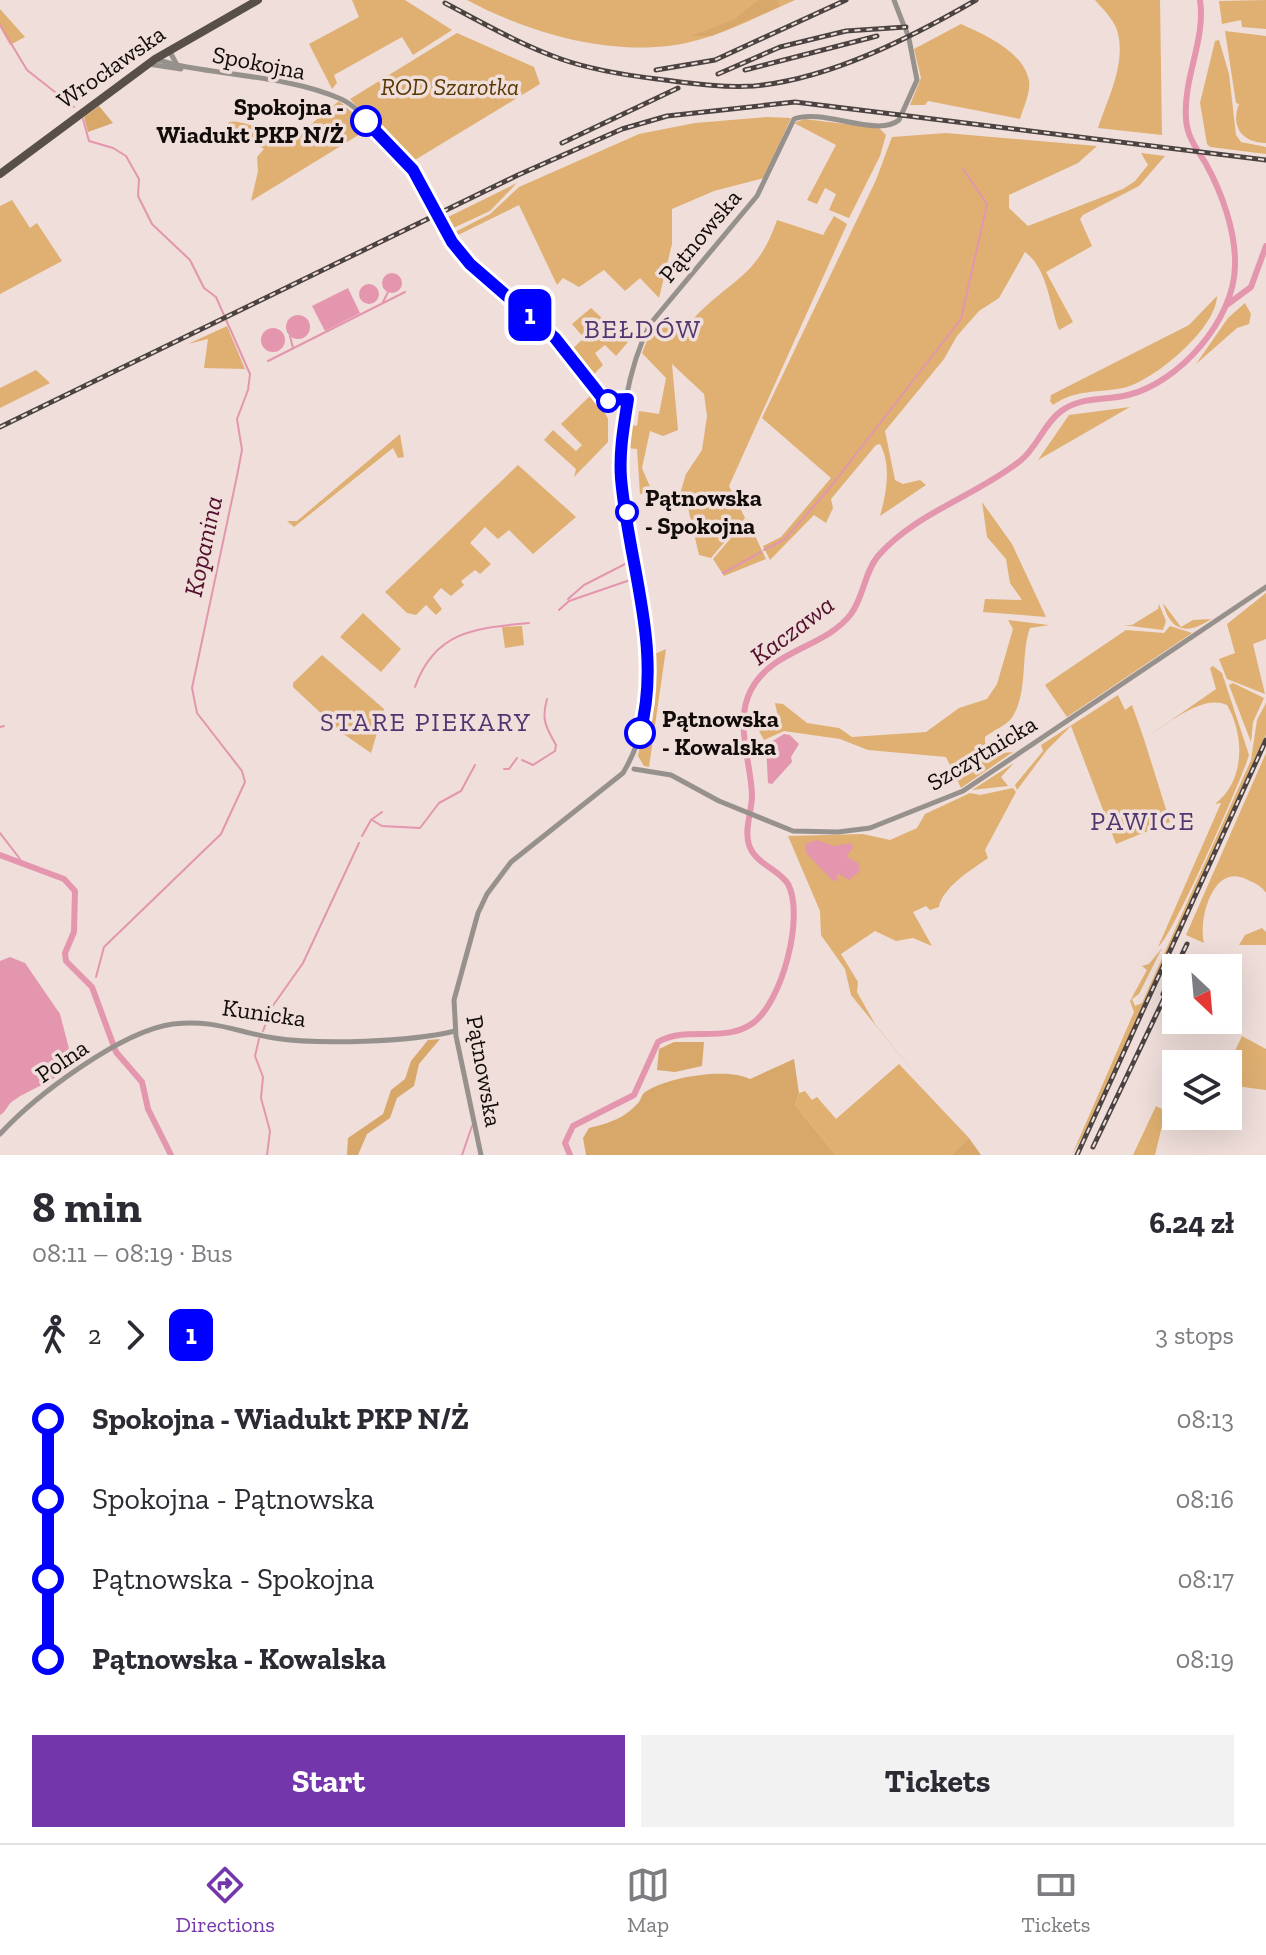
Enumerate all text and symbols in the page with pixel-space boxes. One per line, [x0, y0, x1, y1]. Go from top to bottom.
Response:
street label: Wrocławska [51, 19, 171, 114]
street label: Spokojna [210, 39, 308, 86]
park label: ROD Szarotka [381, 72, 519, 101]
place label: Spokojna - Wiadukt PKP N/Ż [157, 92, 344, 149]
marker: Spokojna - Wiadukt PKP N/Ż [351, 106, 381, 136]
street label: Pątnowska [652, 183, 747, 288]
line badge: 1 [504, 289, 556, 341]
text: 1 [524, 298, 536, 331]
district label: BEŁDÓW [584, 313, 702, 345]
unlabelled marker [597, 390, 619, 412]
place label: Pątnowska - Spokojna [645, 483, 762, 540]
water label: Kopanina [177, 493, 229, 599]
marker: Pątnowska - Spokojna [616, 501, 638, 523]
water label: Kaczawa [744, 588, 840, 672]
place label: Pątnowska - Kowalska [662, 704, 779, 761]
district label: STARE PIEKARY [320, 706, 532, 738]
street label: Szczytnicka [922, 708, 1042, 797]
marker: Pątnowska - Kowalska [625, 718, 655, 748]
district label: PAWICE [1090, 805, 1196, 837]
north arrow [1162, 954, 1242, 1034]
map controls [1162, 954, 1242, 1130]
street label: Kunicka [220, 992, 308, 1033]
street label: Pątnowska [460, 1013, 509, 1129]
street label: Polna [30, 1032, 94, 1089]
button: layers [1162, 1050, 1242, 1130]
text: 8 min [32, 1180, 142, 1233]
text: 6.24 zł [1149, 1205, 1234, 1241]
text: 08:11 – 08:19 · Bus [32, 1237, 233, 1269]
icon: walk [32, 1313, 76, 1357]
icon: forward [113, 1313, 157, 1357]
text: 1 [185, 1318, 197, 1351]
text: 2 [88, 1319, 101, 1351]
text: 3 stops [1155, 1319, 1234, 1351]
text: Spokojna - Wiadukt PKP N/Ż [92, 1401, 469, 1437]
text: 08:13 [1176, 1403, 1234, 1435]
text: Spokojna - Pątnowska [92, 1481, 374, 1517]
text: 08:16 [1175, 1483, 1234, 1515]
text: Pątnowska - Spokojna [92, 1561, 374, 1597]
text: 08:17 [1177, 1563, 1234, 1595]
text: Pątnowska - Kowalska [92, 1641, 386, 1677]
text: 08:19 [1175, 1643, 1234, 1675]
button: Start [32, 1735, 625, 1827]
button: Tickets [641, 1735, 1234, 1827]
tab: Directions [176, 1863, 275, 1938]
tab: Map [626, 1863, 670, 1938]
tab: Tickets [1021, 1863, 1090, 1938]

